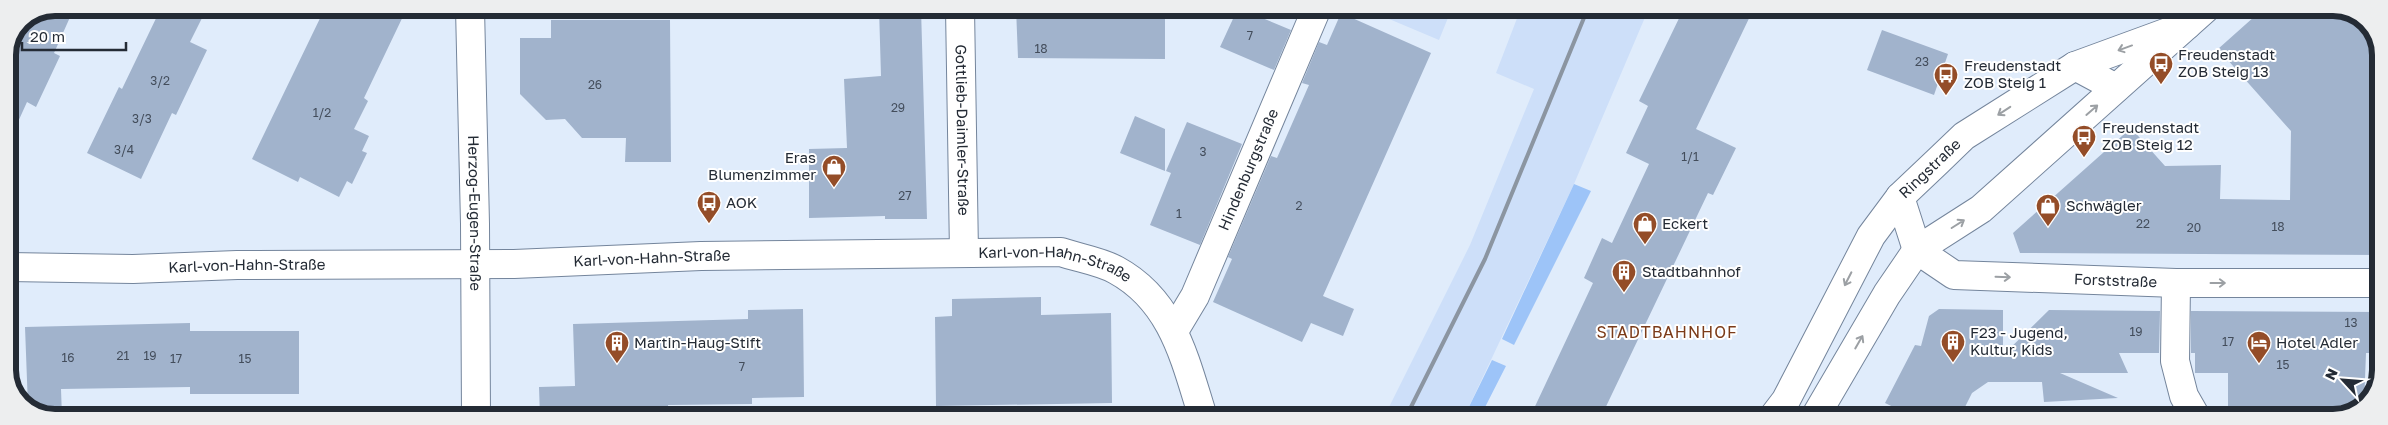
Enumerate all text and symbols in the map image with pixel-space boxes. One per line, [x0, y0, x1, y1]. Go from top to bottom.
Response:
scale bar [22, 20, 126, 52]
text: 20 m [30, 27, 65, 45]
house number: 7 [1247, 28, 1253, 43]
house number: 18 [1034, 41, 1048, 56]
street label: Gottlieb-Daimler-Straße [953, 44, 973, 216]
one-way arrow [2118, 44, 2133, 53]
place label: Freudenstadt ZOB Steig 13 [2178, 45, 2275, 80]
bus stop icon: Freudenstadt ZOB Steig 13 [2148, 51, 2174, 85]
house number: 23 [1915, 54, 1929, 69]
place label: Freudenstadt ZOB Steig 1 [1964, 56, 2061, 91]
bus stop icon: Freudenstadt ZOB Steig 1 [1933, 62, 1959, 96]
house number: 3/2 [150, 73, 170, 88]
house number: 26 [588, 77, 602, 92]
house number: 29 [891, 100, 905, 115]
one-way arrow [2085, 104, 2098, 116]
house number: 1/2 [313, 105, 331, 120]
street label: Hindenburgstraße [1214, 105, 1281, 233]
one-way arrow [1997, 106, 2011, 116]
house number: 3/3 [132, 111, 152, 126]
place label: Freudenstadt ZOB Steig 12 [2102, 118, 2199, 153]
bus stop icon: Freudenstadt ZOB Steig 12 [2071, 124, 2097, 158]
street label: Ringstraße [1895, 134, 1964, 201]
street label: Herzog-Eugen-Straße [465, 135, 485, 291]
house number: 3/4 [114, 142, 134, 157]
house number: 3 [1199, 144, 1207, 159]
place label: Eras Blumenzimmer [708, 148, 816, 183]
house number: 1/1 [1681, 149, 1699, 164]
shop icon: Eras Blumenzimmer [821, 154, 847, 188]
house number: 27 [898, 188, 912, 203]
bus stop icon: AOK [696, 190, 722, 224]
place label: AOK [726, 193, 757, 211]
shop icon: Schwägler [2035, 193, 2061, 227]
place label: Schwägler [2066, 196, 2142, 214]
house number: 2 [1296, 198, 1303, 213]
house number: 1 [1176, 206, 1182, 221]
shop icon: Eckert [1632, 211, 1658, 245]
place label: Eckert [1662, 214, 1708, 232]
house number: 22 [2136, 216, 2150, 231]
one-way arrow [1951, 218, 1965, 229]
house number: 18 [2271, 219, 2285, 234]
house number: 20 [2187, 220, 2201, 235]
street label: Karl-von-Hahn-Straße [978, 242, 1136, 285]
street label: Karl-von-Hahn-Straße [573, 246, 731, 269]
street label: Karl-von-Hahn-Straße [168, 255, 326, 276]
building icon: Stadtbahnhof [1611, 259, 1637, 293]
place label: Stadtbahnhof [1642, 262, 1741, 280]
street label: Forststraße [2074, 269, 2158, 290]
one-way arrow [1843, 271, 1853, 286]
one-way arrow [1994, 272, 2010, 282]
one-way arrow [2209, 278, 2225, 288]
house number: 13 [2345, 315, 2357, 330]
district label: STADTBAHNHOF [1596, 322, 1738, 342]
place label: F23 - Jugend, Kultur, Kids [1970, 323, 2068, 358]
house number: 19 [2129, 324, 2143, 339]
building icon: F23 - Jugend, Kultur, Kids [1940, 329, 1966, 363]
building icon: Martin-Haug-Stift [604, 330, 630, 364]
hotel icon: Hotel Adler [2246, 330, 2272, 364]
place label: Martin-Haug-Stift [634, 333, 761, 351]
place label: Hotel Adler [2276, 333, 2358, 351]
house number: 17 [2222, 334, 2234, 349]
one-way arrow [1854, 335, 1864, 349]
house number: 21 [117, 348, 130, 363]
house number: 19 [143, 348, 157, 363]
house number: 16 [61, 350, 75, 365]
house number: 17 [170, 351, 182, 366]
house number: 15 [239, 351, 251, 366]
north arrow [2318, 355, 2368, 405]
house number: 15 [2277, 357, 2289, 372]
house number: 7 [739, 359, 745, 374]
text: N [2321, 366, 2341, 383]

